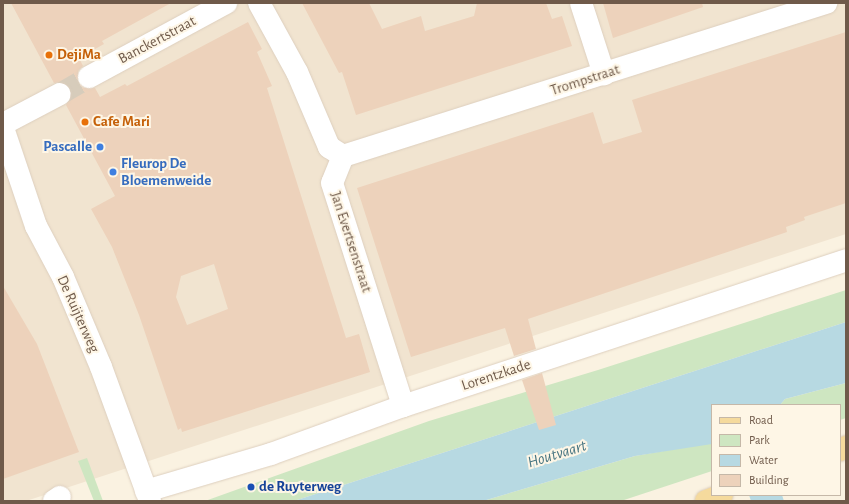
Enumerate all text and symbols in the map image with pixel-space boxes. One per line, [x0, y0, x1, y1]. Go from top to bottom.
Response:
street label: Banckertstraat [115, 12, 199, 68]
place label: DejiMa [57, 46, 101, 64]
marker: DejiMa [44, 50, 54, 60]
street label: Trompstraat [548, 60, 622, 100]
place label: Cafe Mari [93, 113, 150, 131]
marker: Cafe Mari [80, 117, 90, 127]
place label: Pascalle [43, 138, 92, 156]
marker: Pascalle [95, 142, 105, 152]
place label: Fleurop De Bloemenweide [121, 154, 211, 189]
marker: Fleurop De Bloemenweide [108, 167, 118, 177]
street label: Jan Evertsenstraat [326, 189, 376, 295]
street label: De Ruijterweg [53, 272, 103, 356]
street label: Lorentzkade [459, 355, 533, 395]
legend [711, 404, 841, 496]
text: Road [749, 414, 773, 426]
text: Park [749, 434, 770, 446]
water label: Houtvaart [525, 436, 589, 472]
text: Water [749, 454, 778, 466]
text: Building [749, 474, 789, 486]
place label: de Ruyterweg [259, 478, 341, 496]
marker: de Ruyterweg [246, 482, 256, 492]

